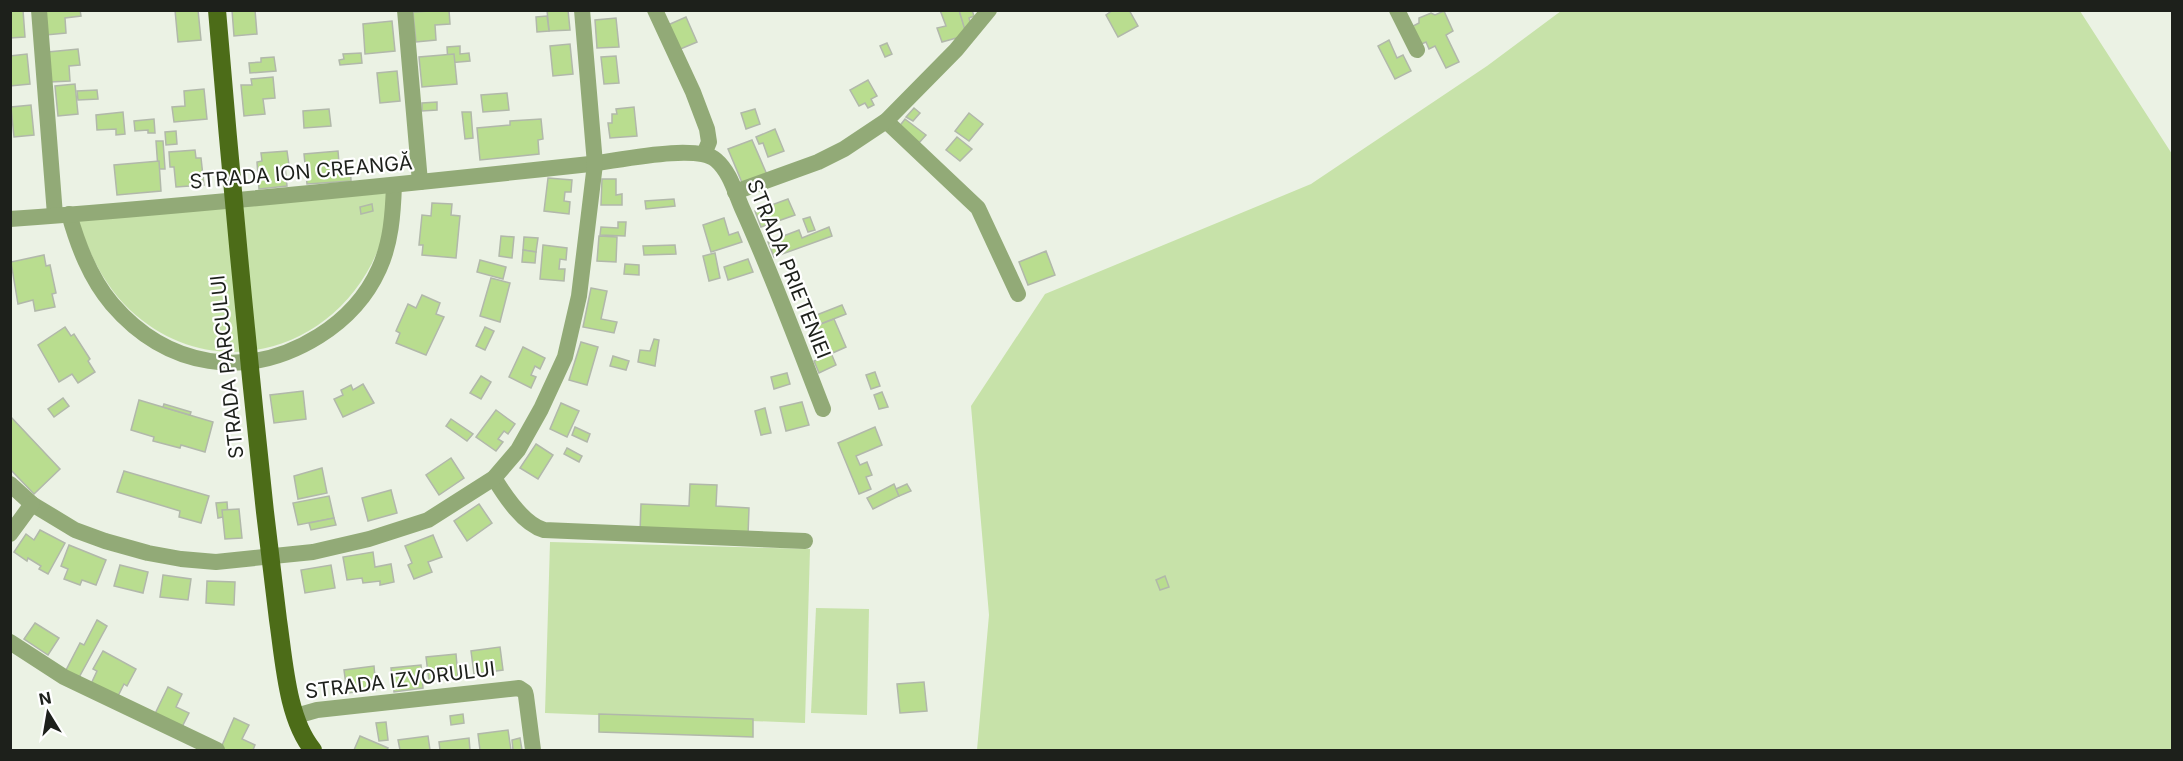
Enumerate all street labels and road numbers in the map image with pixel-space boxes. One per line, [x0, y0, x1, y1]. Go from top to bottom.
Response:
street label: STRADA ION CREANGĂ [188, 149, 414, 194]
street label: STRADA PRIETENIEI [742, 176, 836, 362]
street label: STRADA PARCULUI [205, 274, 249, 460]
street label: STRADA IZVORULUI [304, 656, 496, 704]

